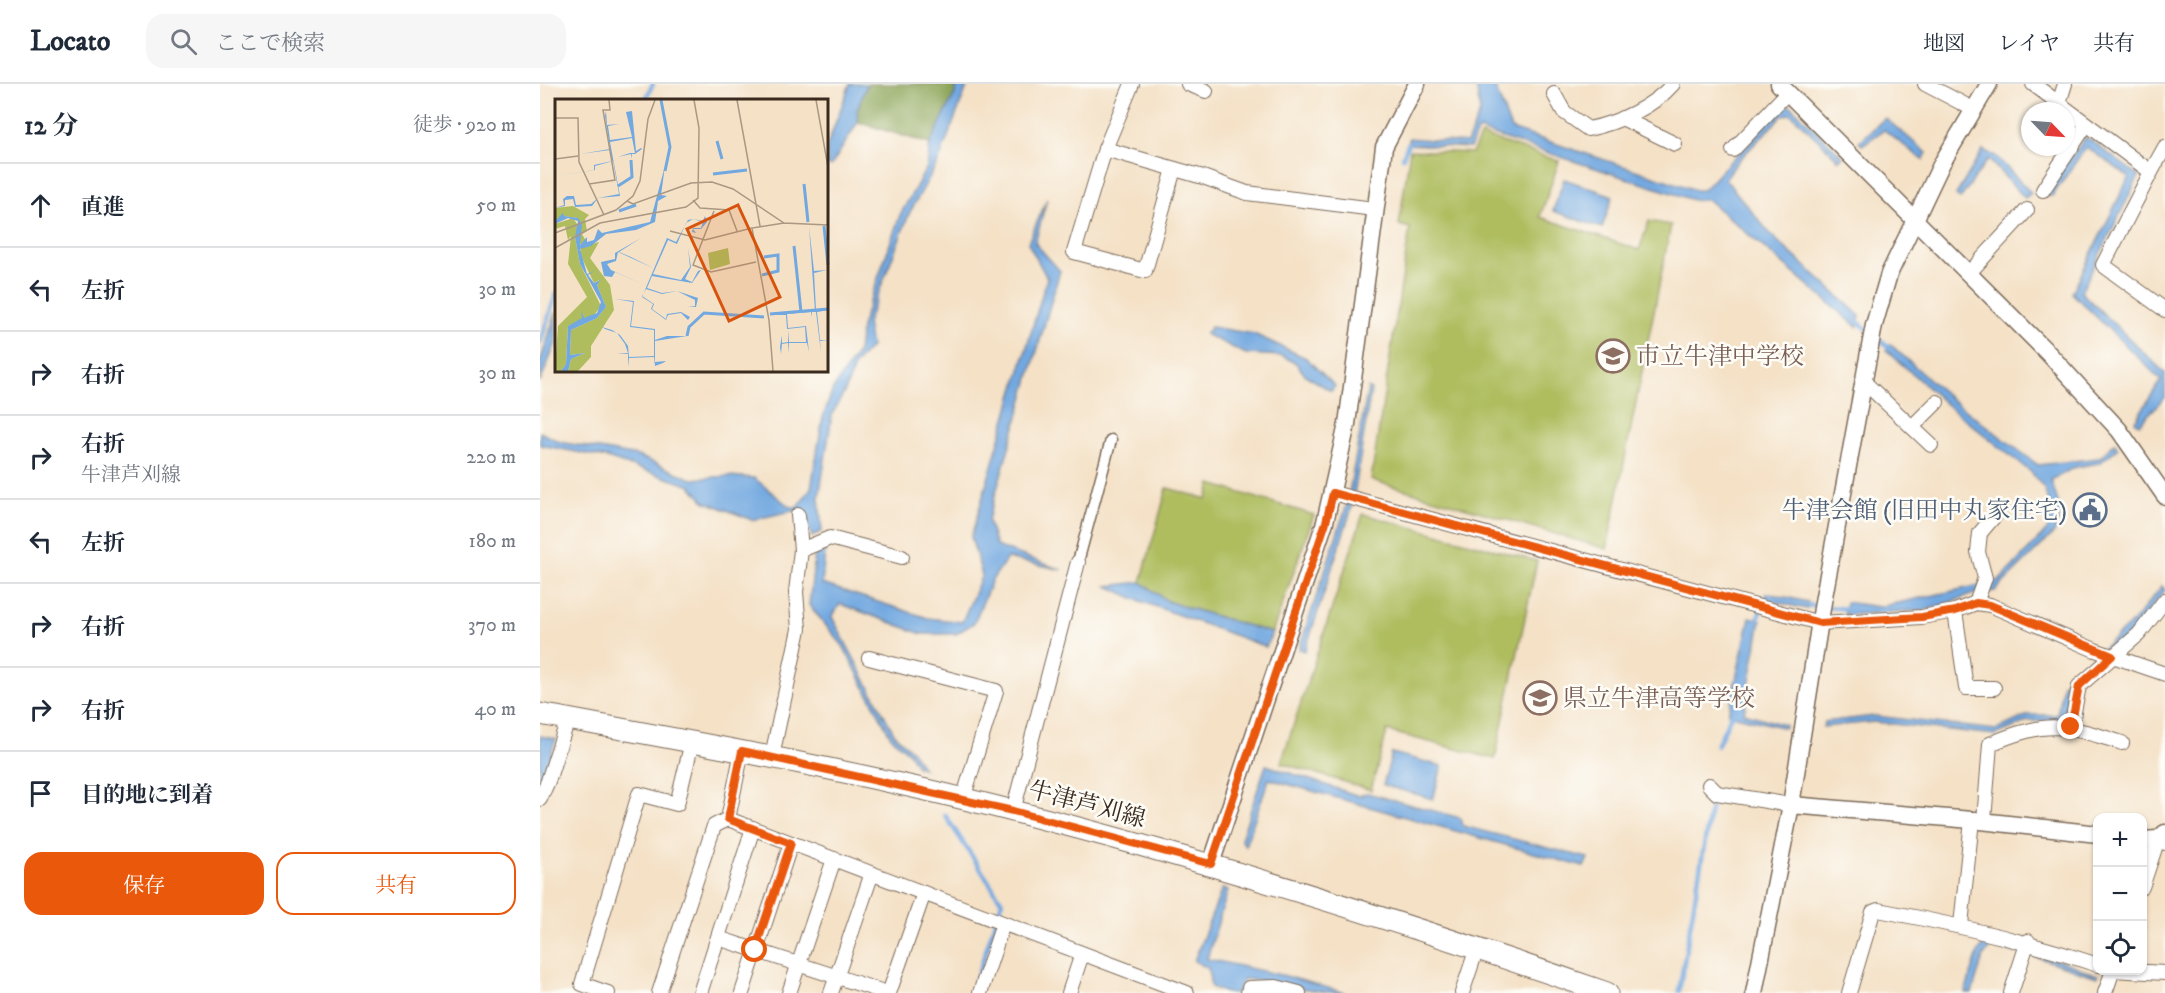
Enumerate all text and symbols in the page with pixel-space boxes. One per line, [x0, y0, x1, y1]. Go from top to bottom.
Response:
search box [146, 14, 566, 68]
text: Locato [30, 24, 110, 59]
icon: search [167, 25, 200, 58]
text: ここで検索 [215, 30, 325, 57]
text: 地図 [1923, 31, 1965, 57]
text: レイヤ [1998, 31, 2060, 57]
text: 共有 [2093, 31, 2135, 57]
inset map [555, 99, 828, 372]
north arrow [2021, 102, 2075, 156]
text: 12 分 [24, 110, 78, 143]
text: 徒歩 · 920 m [413, 113, 516, 138]
icon: ahead [24, 189, 57, 222]
text: 50 m [476, 193, 516, 218]
text: 直進 [81, 194, 125, 221]
icon: left [24, 273, 57, 306]
text: 30 m [478, 277, 516, 302]
text: 左折 [81, 278, 125, 305]
school or university icon: 市立牛津中学校 [1595, 338, 1631, 374]
place label: 市立牛津中学校 [1636, 342, 1804, 372]
icon: right [24, 357, 57, 390]
text: 30 m [478, 361, 516, 386]
text: 右折 [81, 362, 125, 389]
text: 右折 [81, 431, 125, 458]
icon: right [24, 441, 57, 474]
text: 220 m [466, 445, 516, 470]
text: 牛津芦刈線 [81, 463, 181, 488]
public building icon: 牛津会館 (旧田中丸家住宅) [2072, 492, 2108, 528]
place label: 牛津会館 (旧田中丸家住宅) [1782, 496, 2067, 526]
icon: left [24, 525, 57, 558]
text: 180 m [469, 529, 516, 554]
text: 左折 [81, 530, 125, 557]
icon: right [24, 609, 57, 642]
text: 370 m [468, 613, 516, 638]
text: 右折 [81, 614, 125, 641]
school or university icon: 県立牛津高等学校 [1522, 680, 1558, 716]
place label: 県立牛津高等学校 [1563, 684, 1755, 714]
icon: right [24, 693, 57, 726]
text: 40 m [474, 697, 516, 722]
text: 右折 [81, 698, 125, 725]
route end [2057, 713, 2083, 739]
street label: 牛津芦刈線 [1025, 775, 1149, 835]
icon: arrive [24, 777, 57, 810]
text: 目的地に到着 [81, 782, 213, 809]
map controls [2093, 813, 2147, 975]
button: + [2093, 813, 2147, 867]
button: 保存 [24, 852, 264, 915]
button: 共有 [276, 852, 516, 915]
button: − [2093, 867, 2147, 921]
button: locate [2093, 921, 2147, 975]
route start [741, 936, 767, 962]

